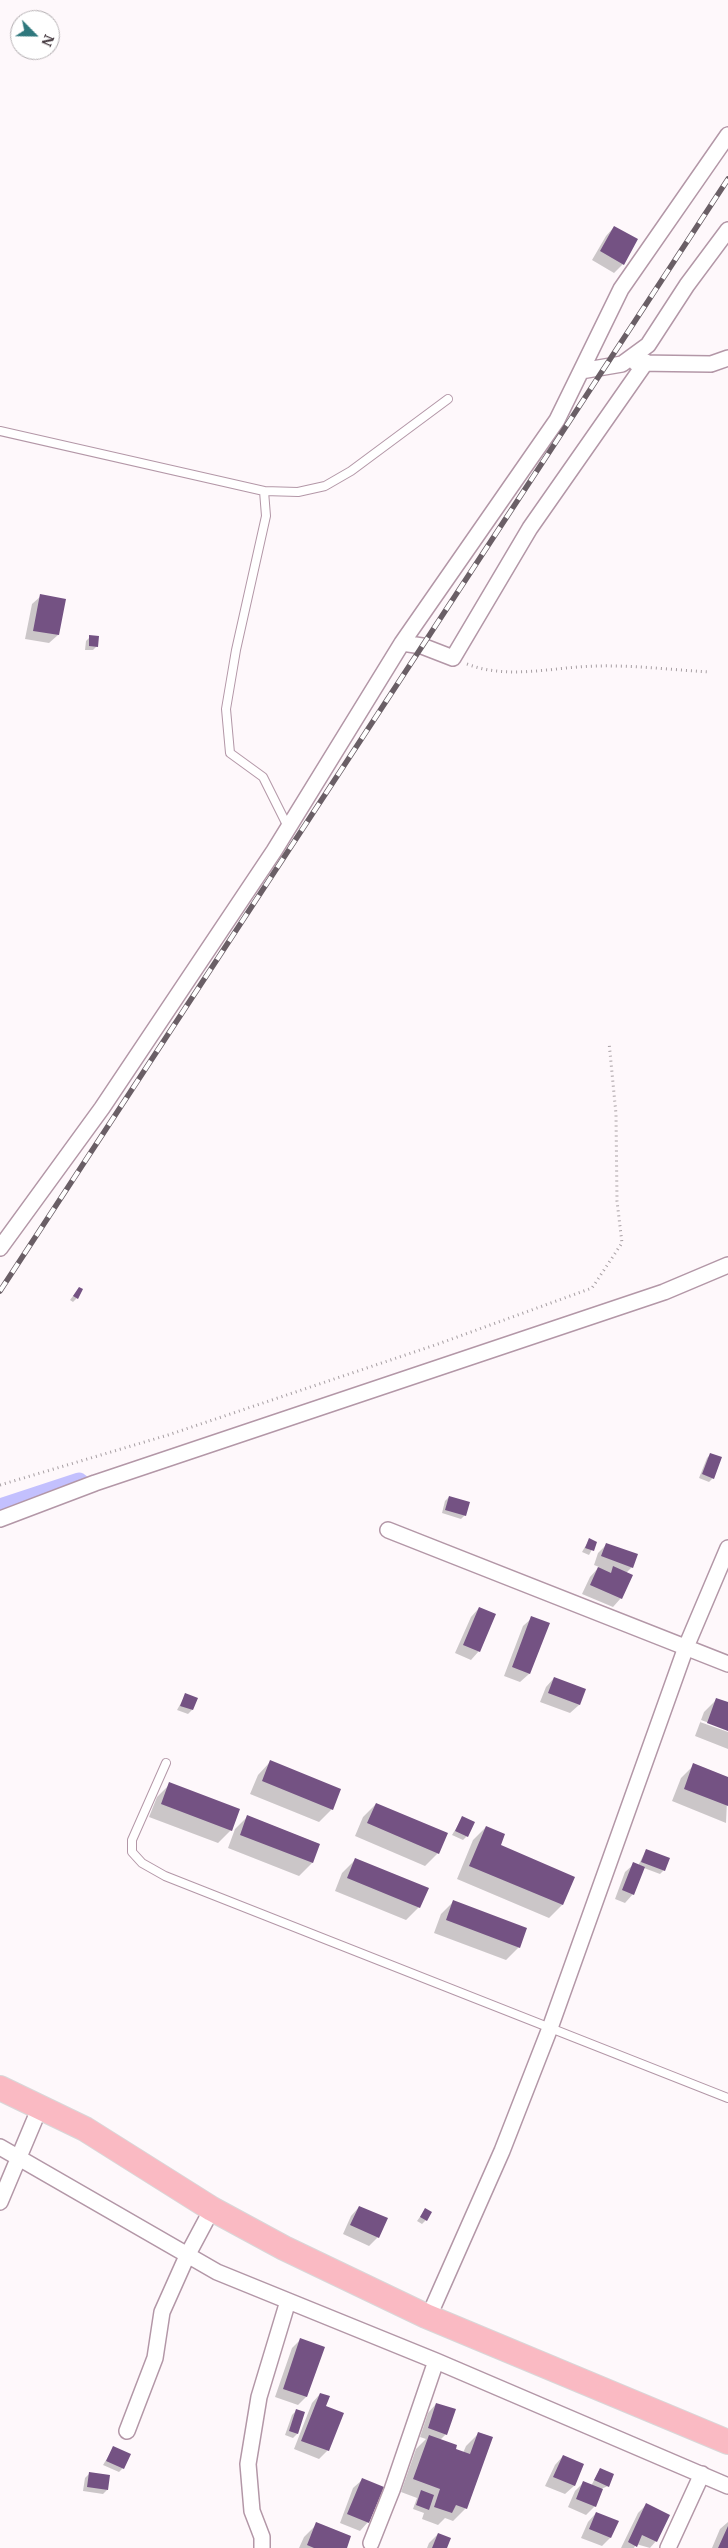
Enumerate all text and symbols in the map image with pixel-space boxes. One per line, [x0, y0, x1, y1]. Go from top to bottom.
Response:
north arrow [10, 10, 60, 60]
text: N [37, 32, 58, 49]

